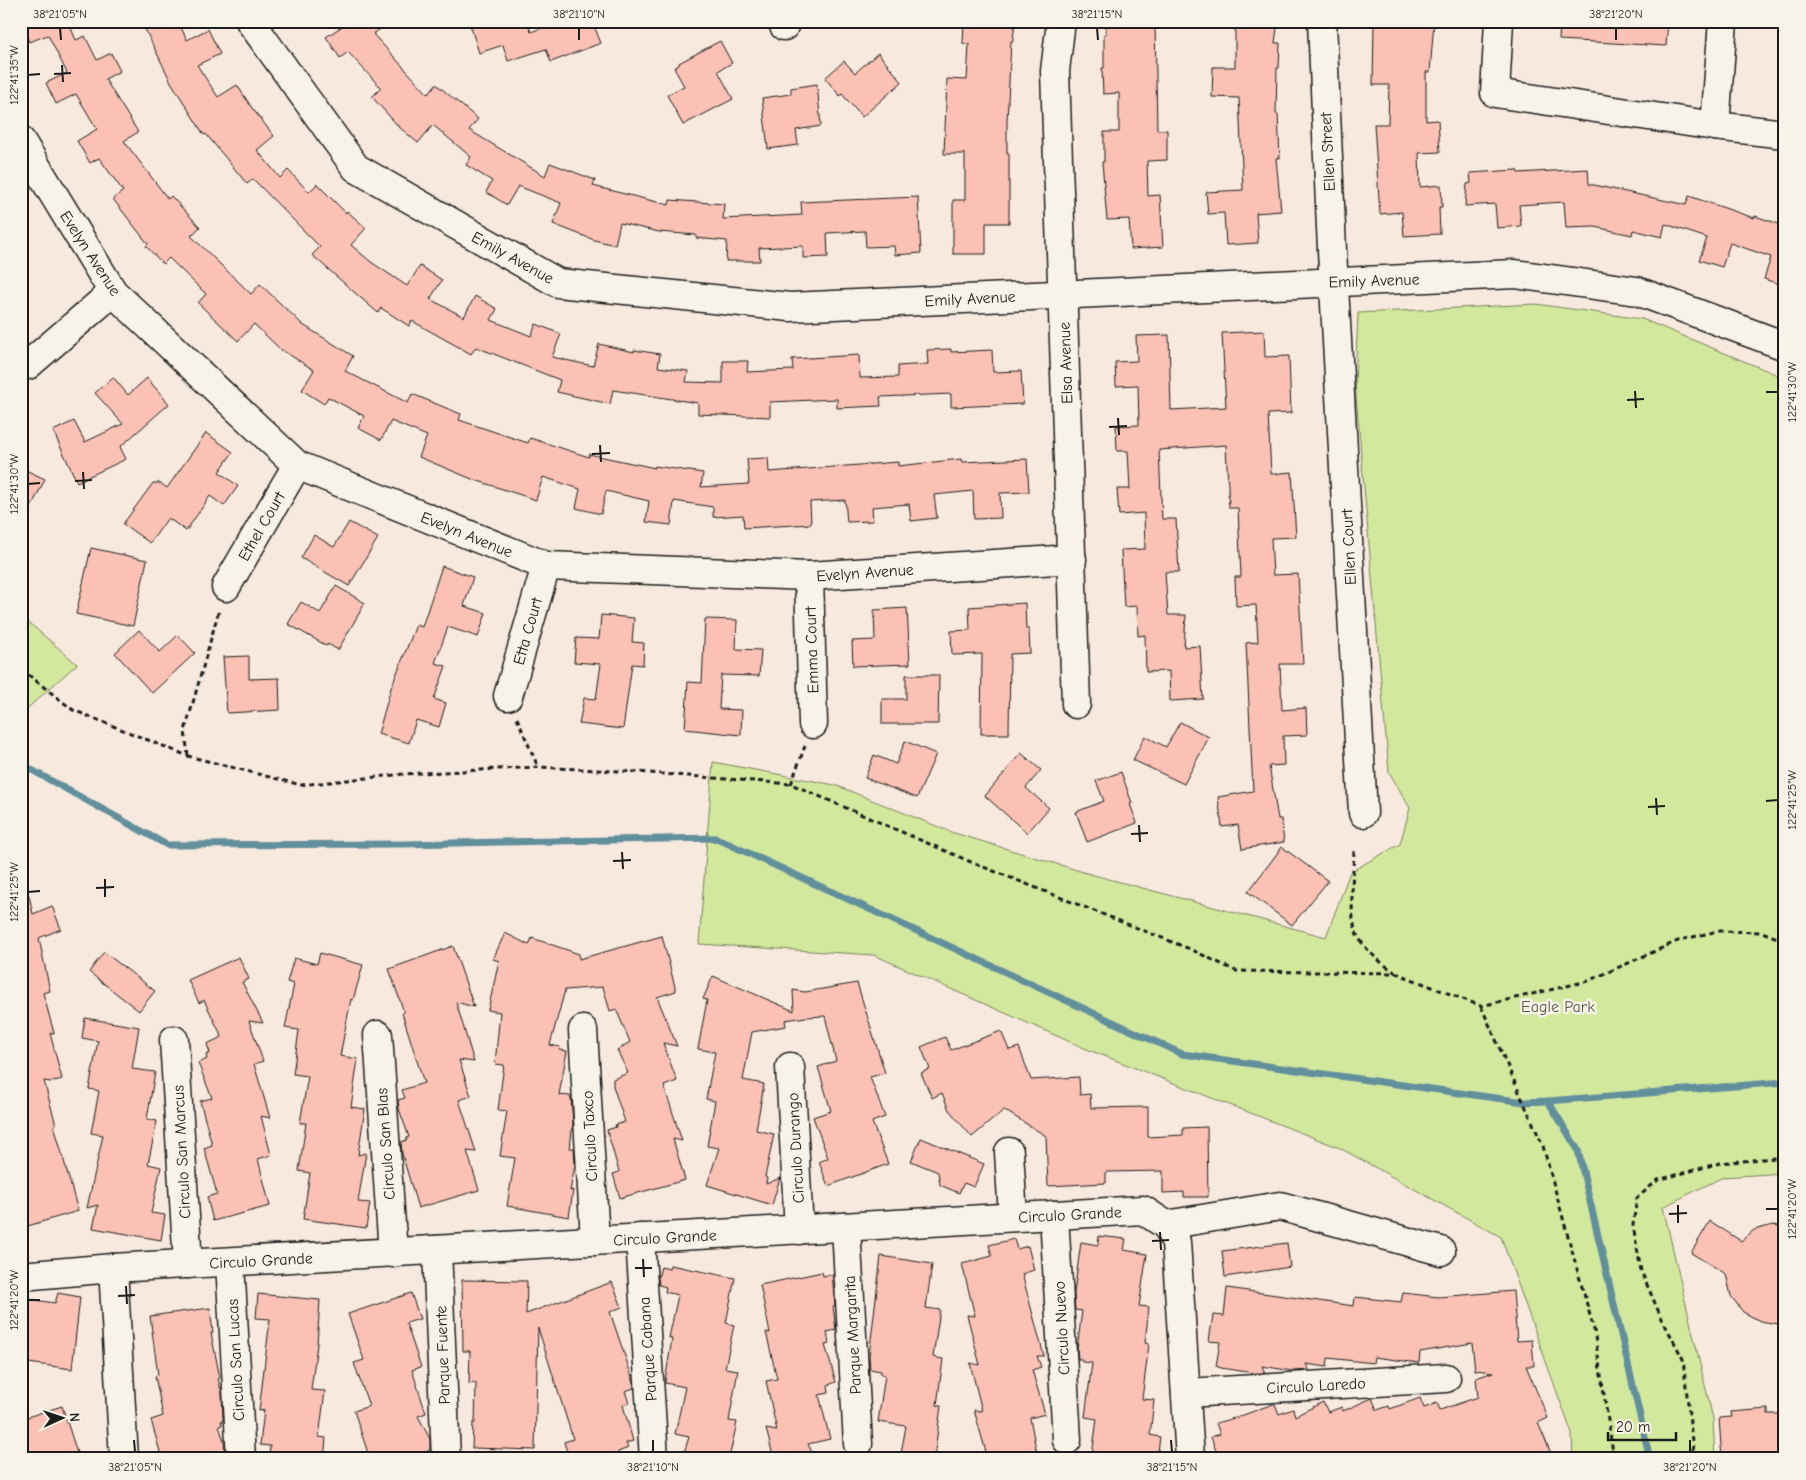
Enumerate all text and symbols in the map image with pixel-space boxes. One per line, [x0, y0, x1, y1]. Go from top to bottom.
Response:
text: 38°21'05"N [33, 7, 87, 21]
text: 38°21'10"N [553, 7, 605, 21]
text: 38°21'15"N [1071, 7, 1123, 21]
text: 38°21'20"N [1589, 7, 1643, 21]
text: 122°41'35"W [7, 45, 21, 105]
street label: Ellen Street [1317, 112, 1339, 192]
street label: Evelyn Avenue [56, 208, 124, 299]
street label: Emily Avenue [468, 228, 557, 288]
street label: Emily Avenue [1328, 270, 1420, 292]
street label: Emily Avenue [924, 288, 1016, 310]
street label: Elsa Avenue [1056, 322, 1076, 404]
text: 122°41'30"W [1785, 361, 1799, 422]
text: 122°41'30"W [7, 453, 21, 514]
street label: Ethel Court [235, 488, 289, 564]
street label: Evelyn Avenue [418, 508, 515, 562]
street label: Ellen Court [1338, 508, 1360, 585]
street label: Evelyn Avenue [816, 561, 914, 585]
street label: Etta Court [510, 595, 546, 667]
street label: Emma Court [801, 606, 823, 694]
text: 122°41'25"W [1785, 770, 1799, 830]
text: 122°41'25"W [7, 862, 21, 922]
park label: Eagle Park [1521, 998, 1595, 1016]
street label: Circulo San Marcus [169, 1084, 194, 1219]
street label: Circulo San Blas [373, 1087, 399, 1200]
street label: Circulo Taxco [579, 1090, 601, 1182]
street label: Circulo Durango [784, 1092, 808, 1204]
text: 122°41'20"W [1785, 1178, 1799, 1239]
street label: Circulo Grande [1018, 1203, 1122, 1227]
street label: Circulo Grande [613, 1226, 717, 1250]
street label: Circulo Grande [209, 1249, 313, 1273]
text: 122°41'20"W [7, 1269, 21, 1330]
street label: Parque Margarita [841, 1275, 865, 1395]
street label: Circulo Nuevo [1051, 1280, 1073, 1375]
street label: Parque Cabana [635, 1296, 661, 1402]
street label: Circulo San Lucas [224, 1298, 248, 1422]
street label: Parque Fuente [432, 1305, 454, 1405]
street label: Circulo Laredo [1266, 1374, 1366, 1398]
north arrow [38, 1392, 88, 1442]
scale bar [1608, 1410, 1676, 1442]
text: N [66, 1412, 83, 1422]
text: 20 m [1616, 1418, 1650, 1436]
text: 38°21'05"N [108, 1460, 162, 1474]
text: 38°21'10"N [627, 1460, 679, 1474]
text: 38°21'15"N [1146, 1460, 1198, 1474]
text: 38°21'20"N [1663, 1460, 1717, 1474]

